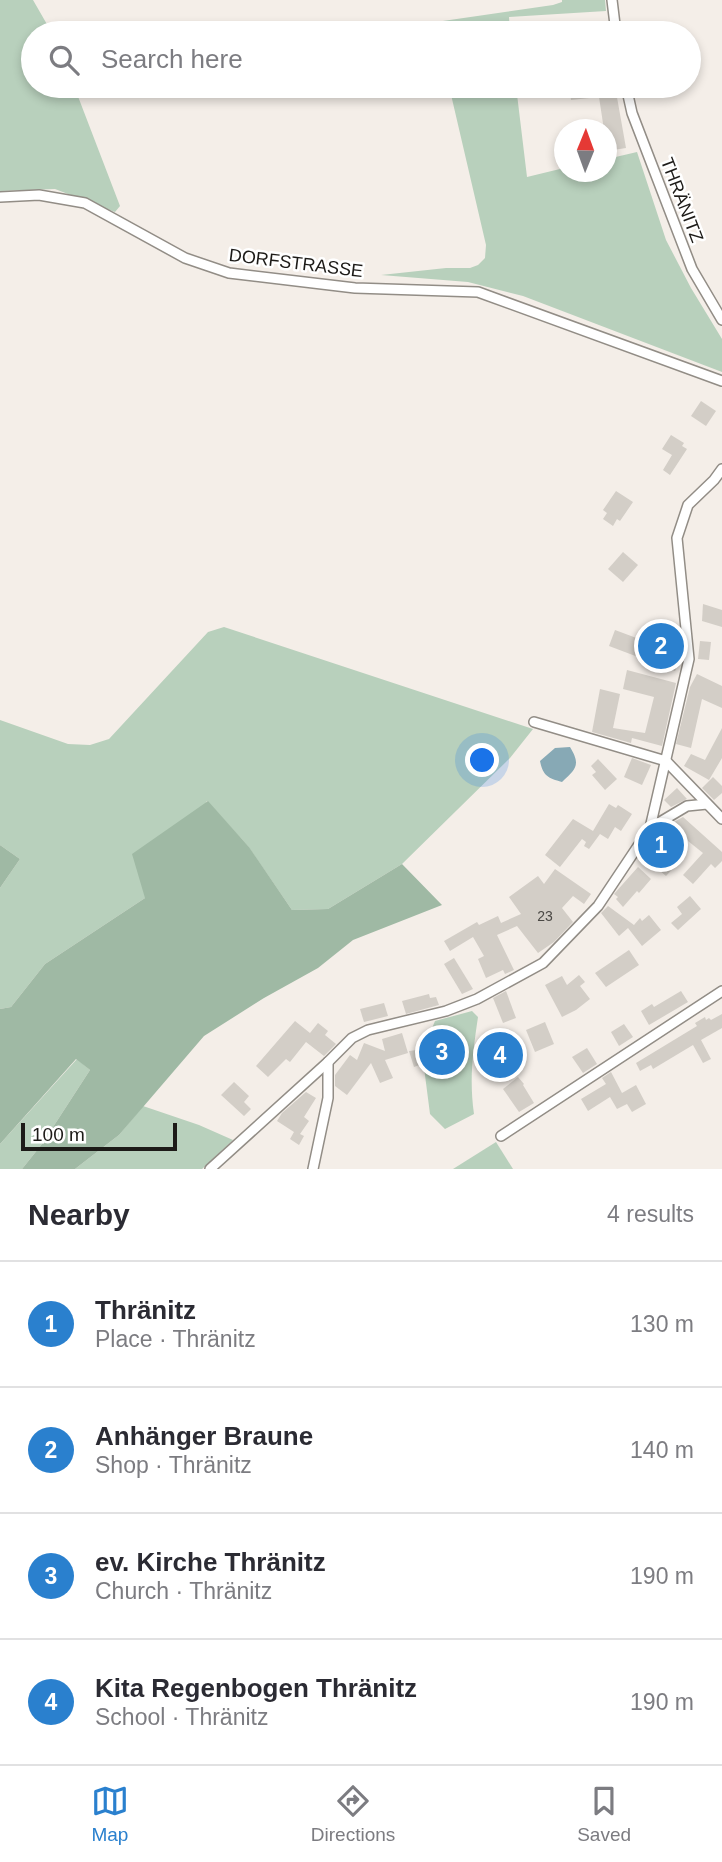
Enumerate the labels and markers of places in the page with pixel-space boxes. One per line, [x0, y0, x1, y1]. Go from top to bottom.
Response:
pin: 2 [638, 620, 684, 672]
pin: 1 [638, 819, 684, 871]
pin: 3 [419, 1026, 465, 1078]
pin: 4 [477, 1029, 523, 1081]

